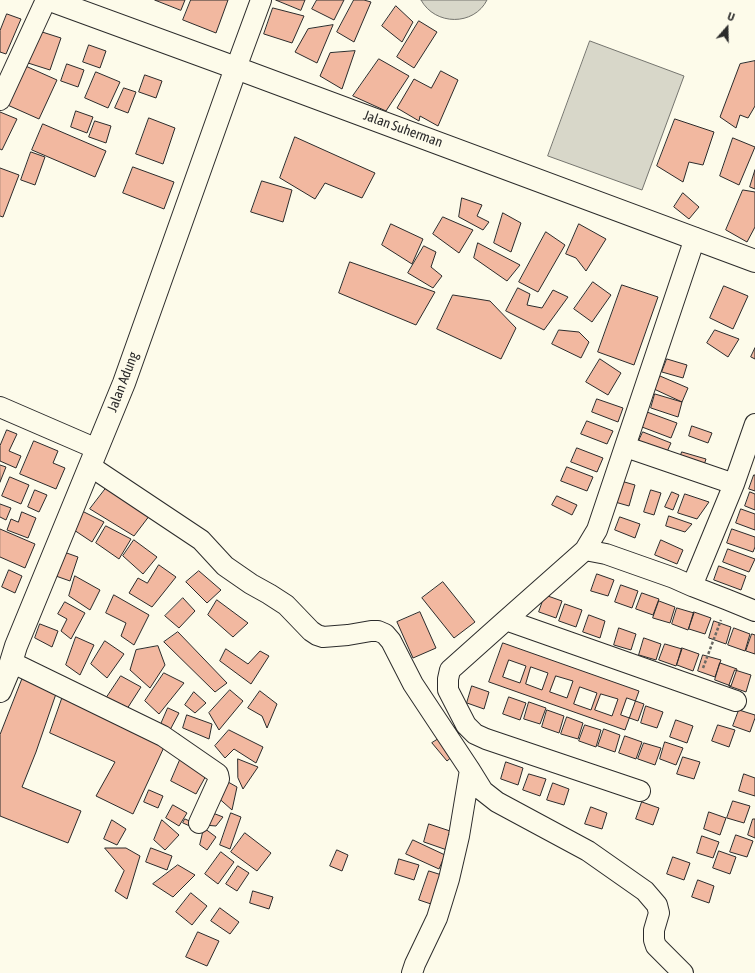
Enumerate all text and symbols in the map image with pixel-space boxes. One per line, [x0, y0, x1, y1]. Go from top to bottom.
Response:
north arrow [707, 8, 747, 48]
text: U [726, 10, 736, 23]
street label: Jalan Suherman [361, 107, 445, 151]
street label: Jalan Adung [104, 350, 142, 414]

